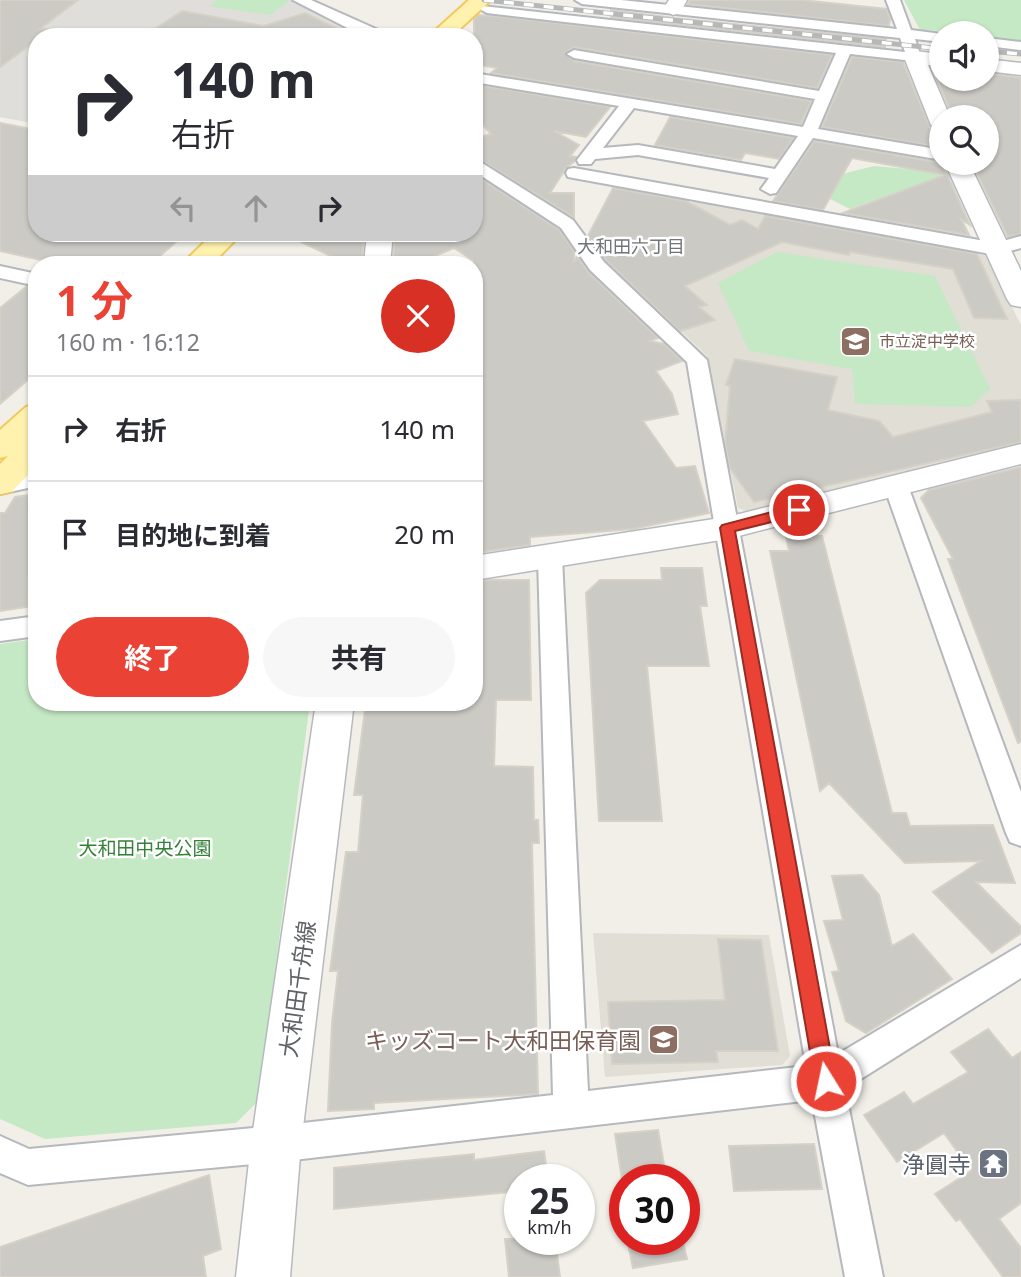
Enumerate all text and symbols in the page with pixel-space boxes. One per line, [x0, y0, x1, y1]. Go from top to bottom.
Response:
map controls [929, 21, 999, 175]
button: sound [929, 21, 999, 91]
text: 140 m [171, 46, 316, 112]
icon: right [56, 56, 147, 147]
button: search [929, 105, 999, 175]
text: 右折 [171, 112, 235, 155]
icon: left [164, 189, 202, 227]
icon: ahead [237, 189, 275, 227]
icon: right [310, 189, 348, 227]
district label: 大和田六丁目 [577, 234, 685, 258]
text: 1 分 [56, 271, 133, 328]
button: close [381, 279, 455, 353]
school or university icon: 市立淀中学校 [839, 324, 873, 358]
text: 160 m · 16:12 [56, 326, 200, 358]
place label: 市立淀中学校 [879, 330, 975, 352]
icon: right [56, 410, 94, 448]
text: 140 m [379, 411, 455, 447]
text: 右折 [115, 412, 167, 448]
pin [769, 480, 829, 540]
icon: arrive [780, 491, 818, 529]
icon: arrive [56, 515, 94, 553]
text: 20 m [394, 516, 455, 552]
text: 目的地に到着 [115, 517, 271, 553]
button: 終了 [56, 617, 249, 697]
button: 共有 [263, 617, 455, 697]
park label: 大和田中央公園 [78, 835, 212, 861]
street label: 大和田千舟線 [272, 918, 322, 1060]
school or university icon: キッズコート大和田保育園 [647, 1023, 681, 1057]
place label: キッズコート大和田保育園 [365, 1024, 641, 1056]
position arrow [789, 1044, 863, 1118]
temple icon: 浄圓寺 [977, 1147, 1011, 1181]
place label: 浄圓寺 [902, 1148, 971, 1180]
speed limit sign: 30 [609, 1164, 700, 1255]
text: 25 [529, 1177, 570, 1224]
text: km/h [527, 1215, 572, 1239]

